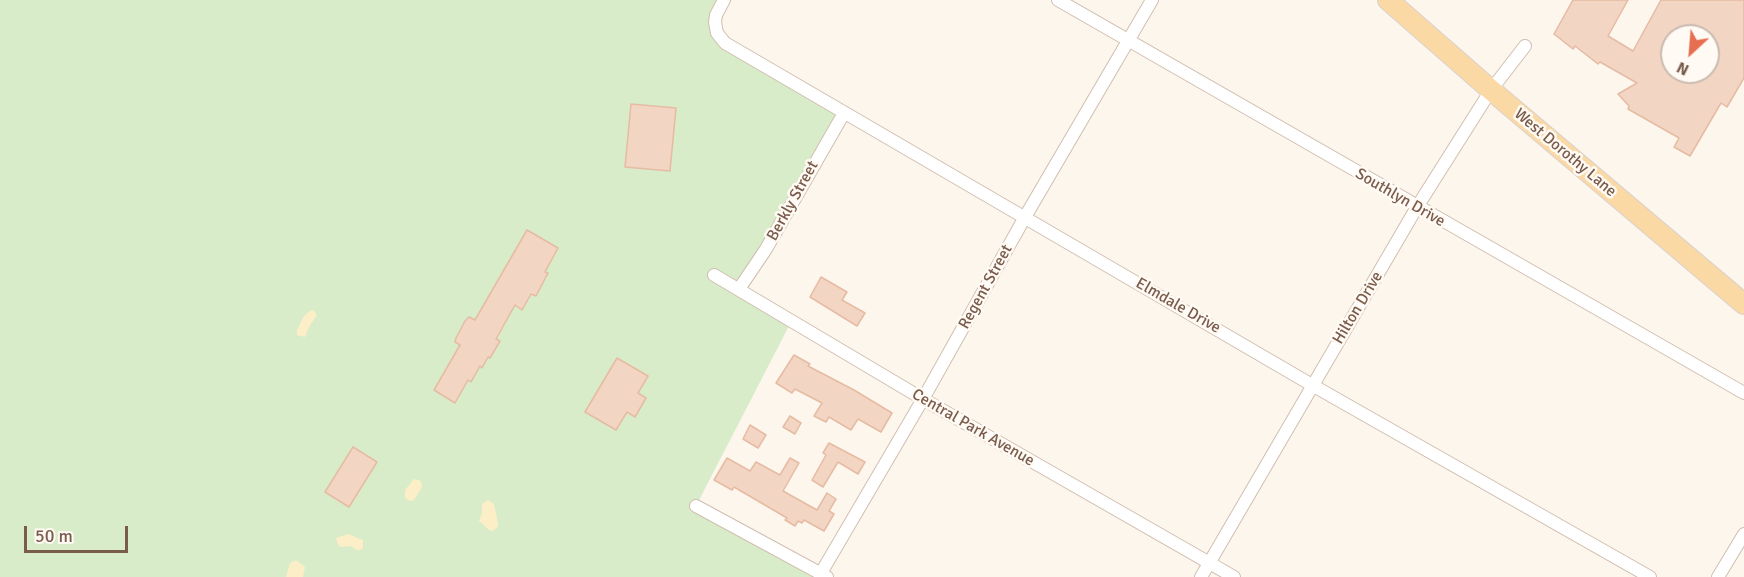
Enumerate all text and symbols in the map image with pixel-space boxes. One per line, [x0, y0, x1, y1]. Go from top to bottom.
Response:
north arrow [1660, 24, 1720, 84]
text: N [1674, 57, 1692, 80]
street label: West Dorothy Lane [1510, 105, 1620, 201]
street label: Berkly Street [763, 158, 823, 244]
street label: Southlyn Drive [1352, 165, 1448, 231]
street label: Regent Street [955, 242, 1017, 332]
street label: Hilton Drive [1329, 268, 1387, 348]
street label: Elmdale Drive [1132, 274, 1224, 338]
street label: Central Park Avenue [908, 385, 1038, 471]
scale bar [27, 514, 130, 552]
text: 50 m [35, 525, 73, 547]

